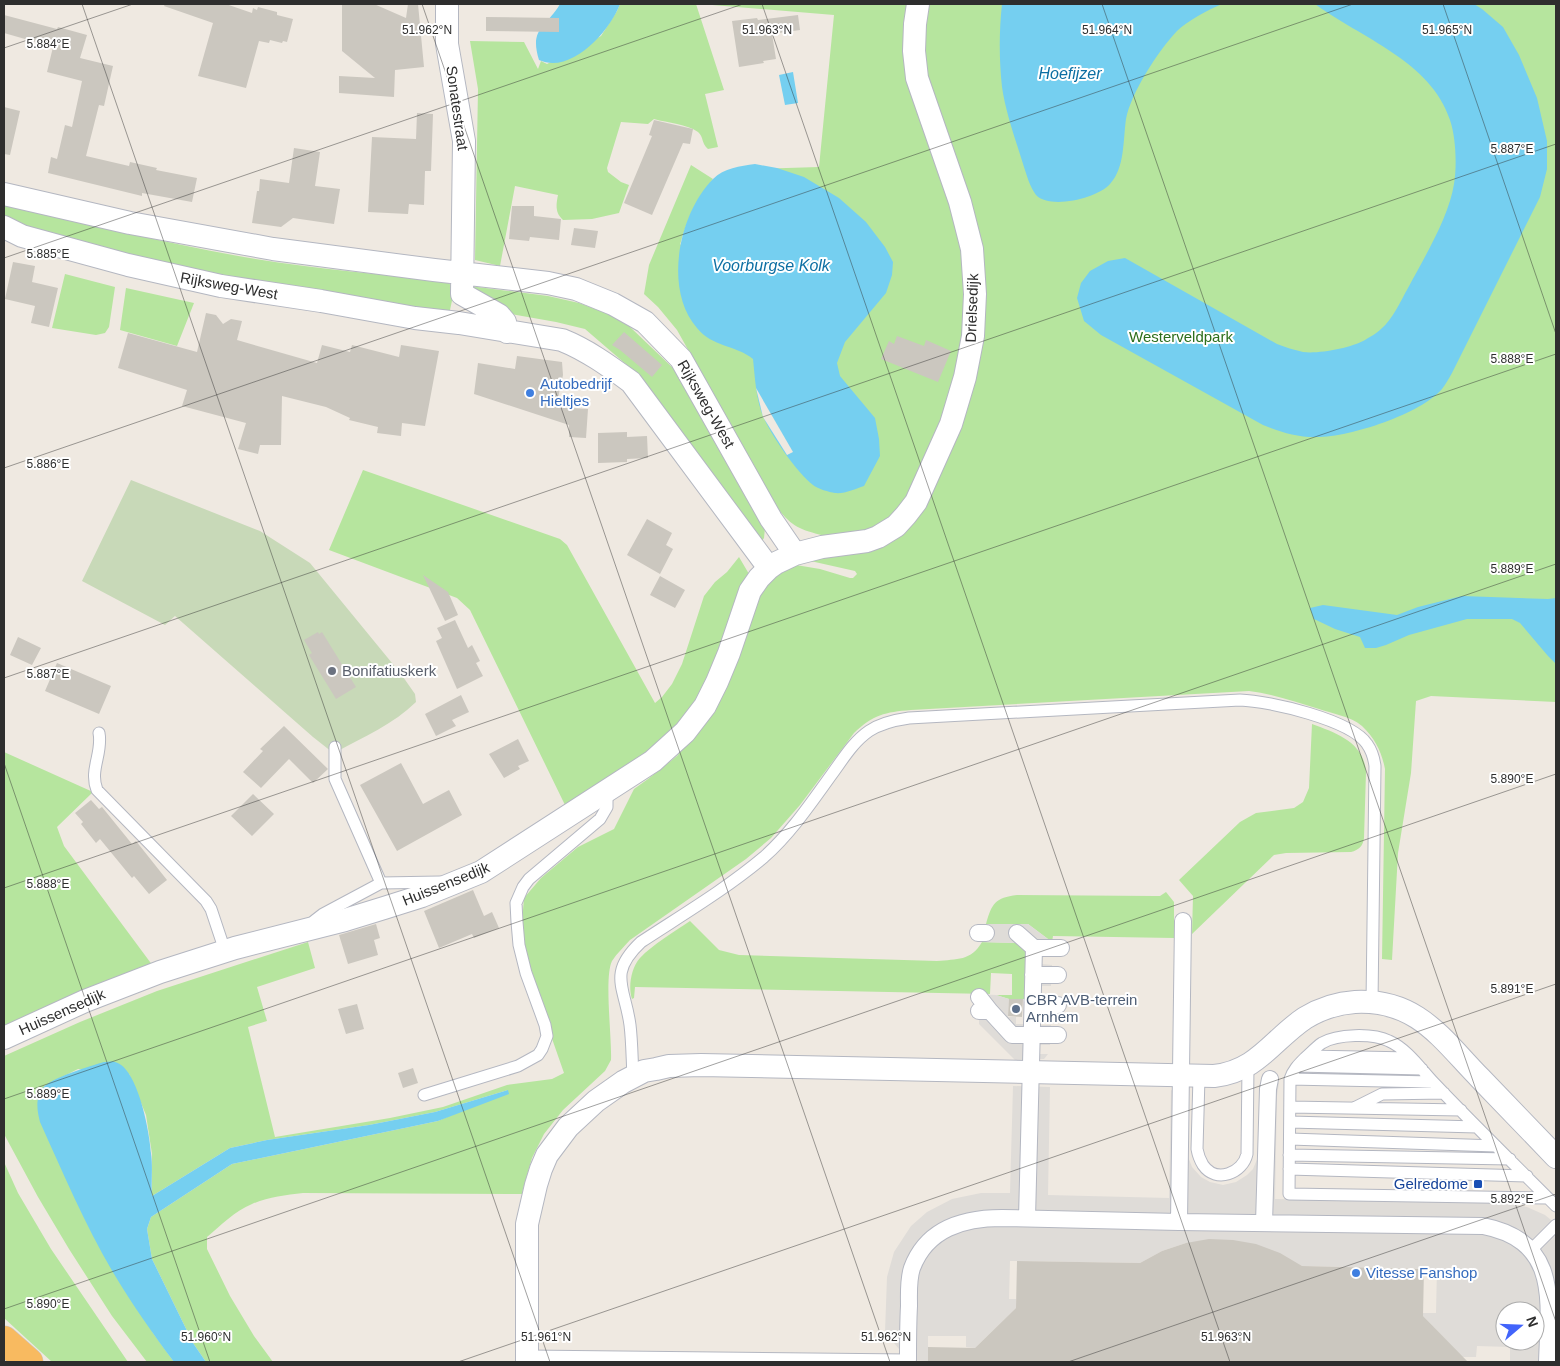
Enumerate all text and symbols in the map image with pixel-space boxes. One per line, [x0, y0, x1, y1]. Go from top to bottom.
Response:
text: 51.962°N [402, 23, 452, 37]
text: 51.963°N [742, 23, 792, 37]
text: 51.964°N [1082, 23, 1132, 37]
text: 51.965°N [1422, 23, 1472, 37]
text: 5.884°E [27, 37, 69, 51]
street label: Sonatestraat [443, 65, 472, 152]
water label: Hoefijzer [1038, 65, 1102, 82]
text: 5.887°E [1491, 142, 1533, 156]
text: 5.885°E [27, 247, 69, 261]
water label: Voorburgse Kolk [712, 257, 831, 274]
street label: Rijksweg-West [179, 269, 280, 303]
street label: Drielsedijk [962, 273, 981, 343]
park label: Westerveldpark [1129, 328, 1233, 345]
text: 5.888°E [1491, 352, 1533, 366]
street label: Rijksweg-West [674, 357, 739, 452]
place label: Autobedrijf Hieltjes [540, 375, 613, 409]
marker: Autobedrijf Hieltjes [524, 387, 536, 399]
text: 5.886°E [27, 457, 69, 471]
text: 5.889°E [1491, 562, 1533, 576]
place label: Bonifatiuskerk [342, 662, 437, 679]
marker: Bonifatiuskerk [326, 665, 338, 677]
text: 5.887°E [27, 667, 69, 681]
text: 5.890°E [1491, 772, 1533, 786]
street label: Huissensedijk [400, 858, 492, 909]
text: 5.888°E [27, 877, 69, 891]
text: 5.891°E [1491, 982, 1533, 996]
street label: Huissensedijk [16, 985, 108, 1038]
place label: CBR AVB-terrein Arnhem [1026, 991, 1137, 1025]
marker: CBR AVB-terrein Arnhem [1010, 1003, 1022, 1015]
text: 5.889°E [27, 1087, 69, 1101]
place label: Gelredome [1394, 1175, 1468, 1192]
marker: Gelredome [1472, 1178, 1484, 1190]
text: 5.892°E [1491, 1192, 1533, 1206]
place label: Vitesse Fanshop [1366, 1264, 1477, 1281]
marker: Vitesse Fanshop [1350, 1267, 1362, 1279]
text: 5.890°E [27, 1297, 69, 1311]
north arrow [1495, 1301, 1545, 1351]
text: N [1523, 1314, 1542, 1329]
text: 51.960°N [181, 1330, 231, 1344]
text: 51.961°N [521, 1330, 571, 1344]
text: 51.962°N [861, 1330, 911, 1344]
text: 51.963°N [1201, 1330, 1251, 1344]

